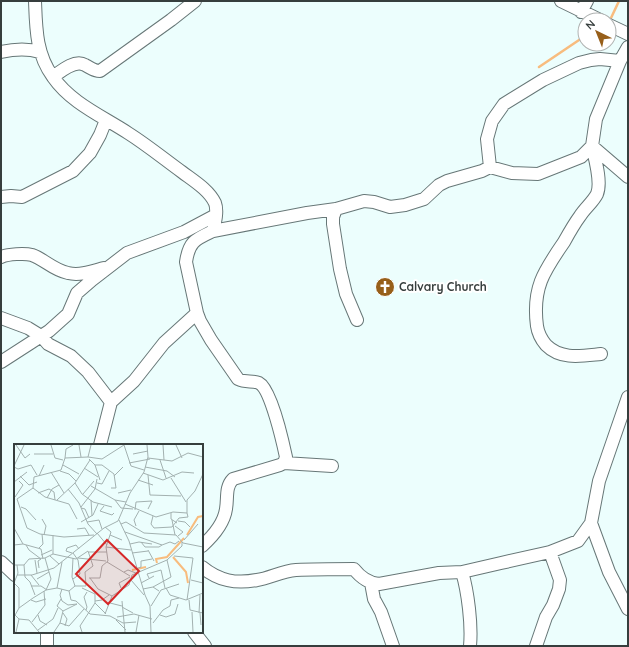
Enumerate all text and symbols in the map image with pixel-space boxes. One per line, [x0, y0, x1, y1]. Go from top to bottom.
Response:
north arrow [577, 12, 617, 52]
text: N [582, 17, 598, 33]
church icon: Calvary Church [374, 276, 396, 298]
place label: Calvary Church [399, 279, 487, 294]
inset map [14, 444, 203, 633]

